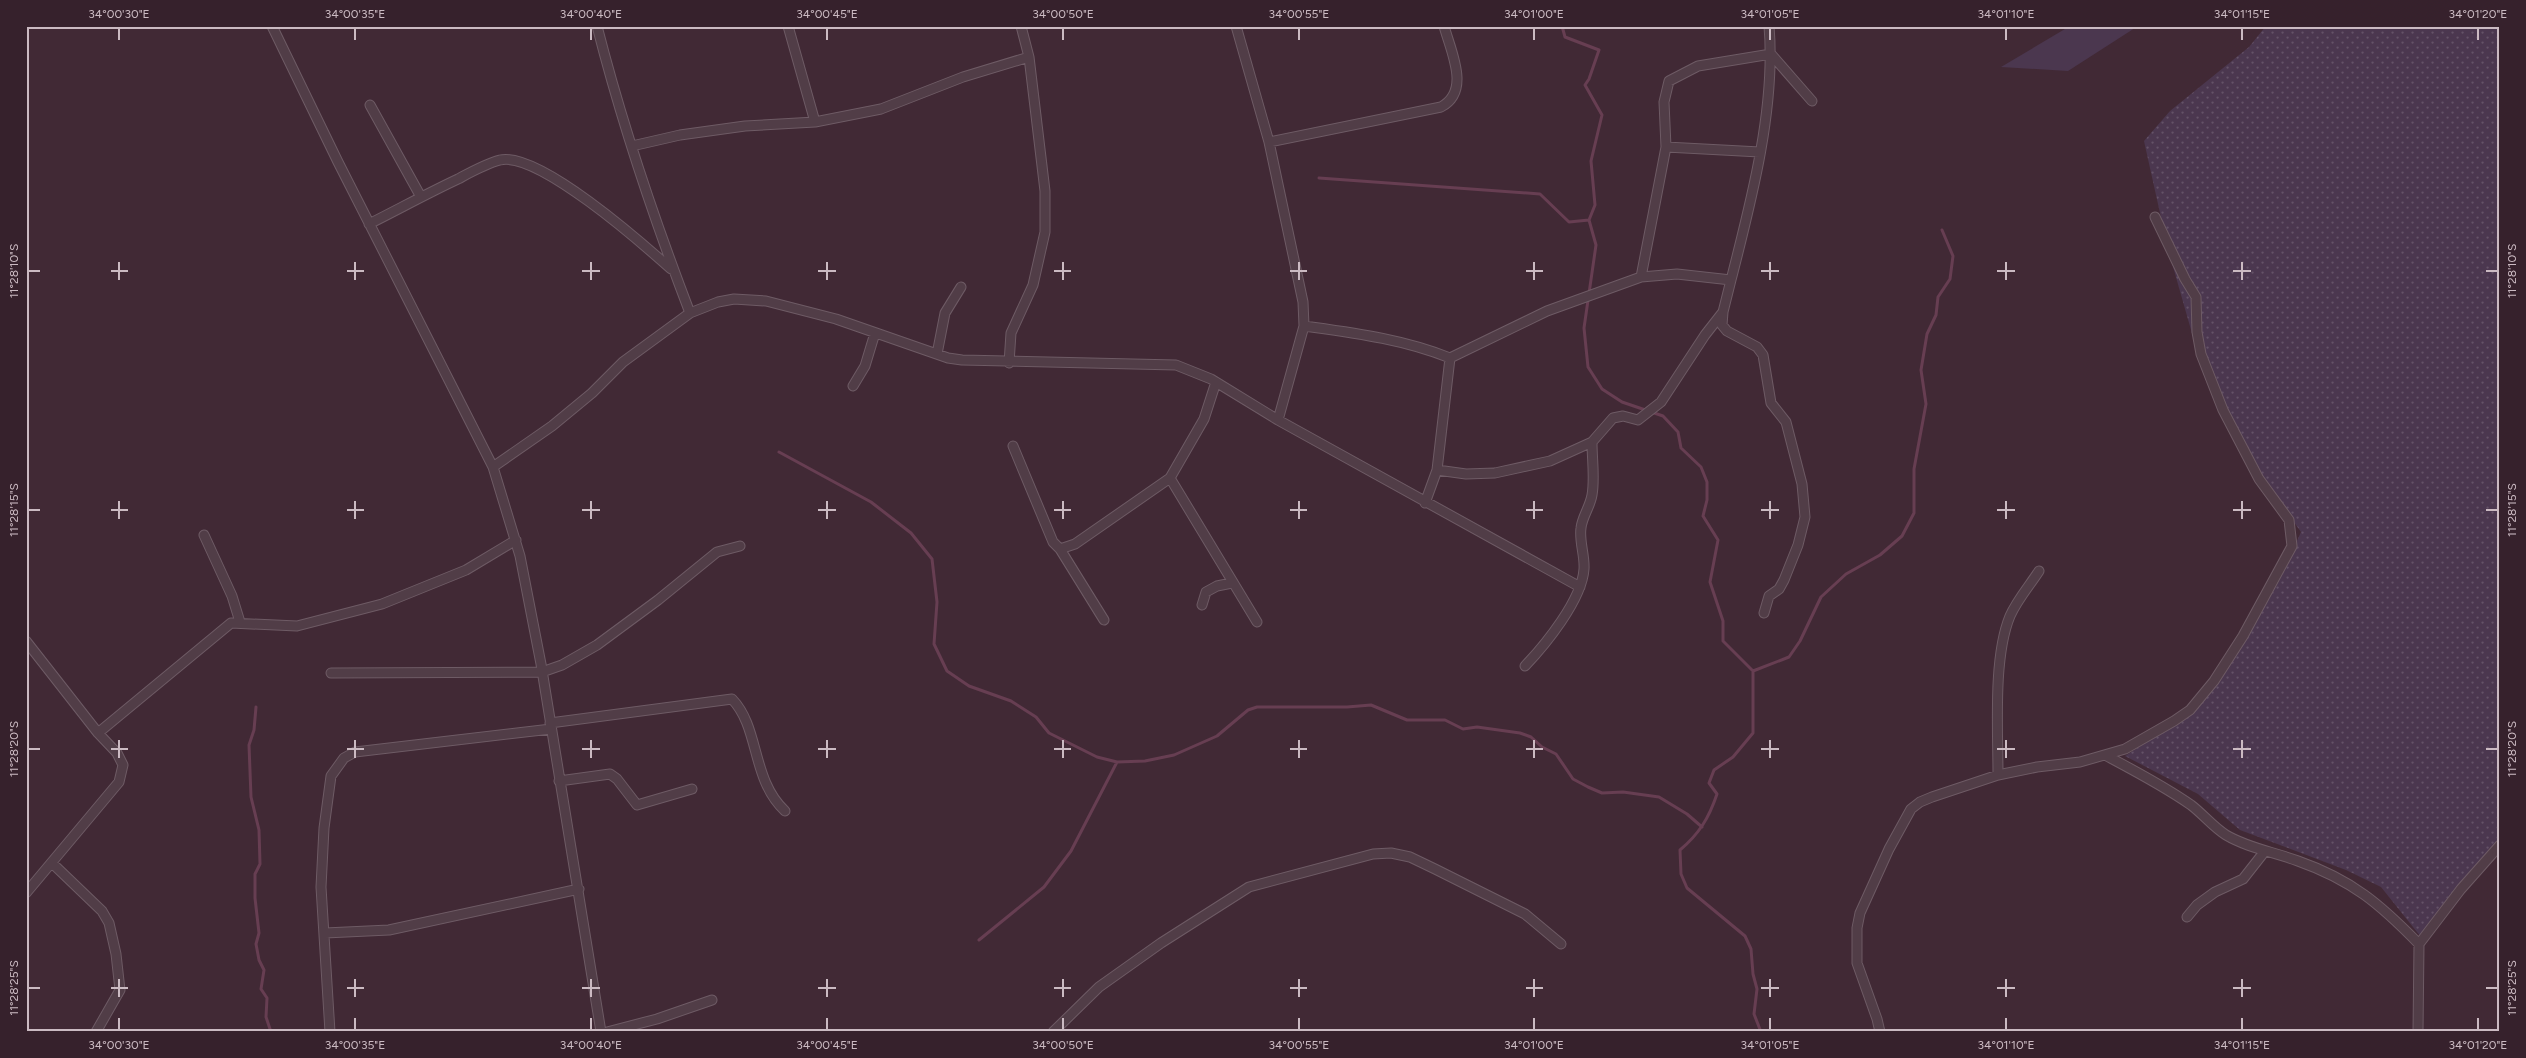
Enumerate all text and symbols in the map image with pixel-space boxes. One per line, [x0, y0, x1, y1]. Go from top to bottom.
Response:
text: 34°00'30"E [88, 7, 150, 21]
text: 34°00'35"E [325, 7, 385, 21]
text: 34°00'40"E [560, 7, 622, 21]
text: 34°00'45"E [796, 7, 858, 21]
text: 34°00'50"E [1032, 7, 1094, 21]
text: 34°00'55"E [1269, 7, 1329, 21]
text: 34°01'00"E [1504, 7, 1564, 21]
text: 34°01'05"E [1741, 7, 1800, 21]
text: 34°01'10"E [1977, 7, 2035, 21]
text: 34°01'15"E [2214, 7, 2270, 21]
text: 34°01'20"E [2449, 7, 2507, 21]
text: 11°28'10"S [7, 244, 21, 298]
text: 11°28'10"S [2505, 244, 2519, 298]
text: 11°28'15"S [7, 483, 21, 537]
text: 11°28'15"S [2505, 483, 2519, 537]
text: 11°28'20"S [7, 721, 21, 777]
text: 11°28'20"S [2505, 721, 2519, 777]
text: 11°28'25"S [7, 960, 21, 1016]
text: 11°28'25"S [2505, 960, 2519, 1016]
text: 34°00'30"E [88, 1038, 150, 1052]
text: 34°00'35"E [325, 1038, 385, 1052]
text: 34°00'40"E [560, 1038, 622, 1052]
text: 34°00'45"E [796, 1038, 858, 1052]
text: 34°00'50"E [1032, 1038, 1094, 1052]
text: 34°00'55"E [1269, 1038, 1329, 1052]
text: 34°01'00"E [1504, 1038, 1564, 1052]
text: 34°01'05"E [1741, 1038, 1800, 1052]
text: 34°01'10"E [1977, 1038, 2035, 1052]
text: 34°01'15"E [2214, 1038, 2270, 1052]
text: 34°01'20"E [2449, 1038, 2507, 1052]

